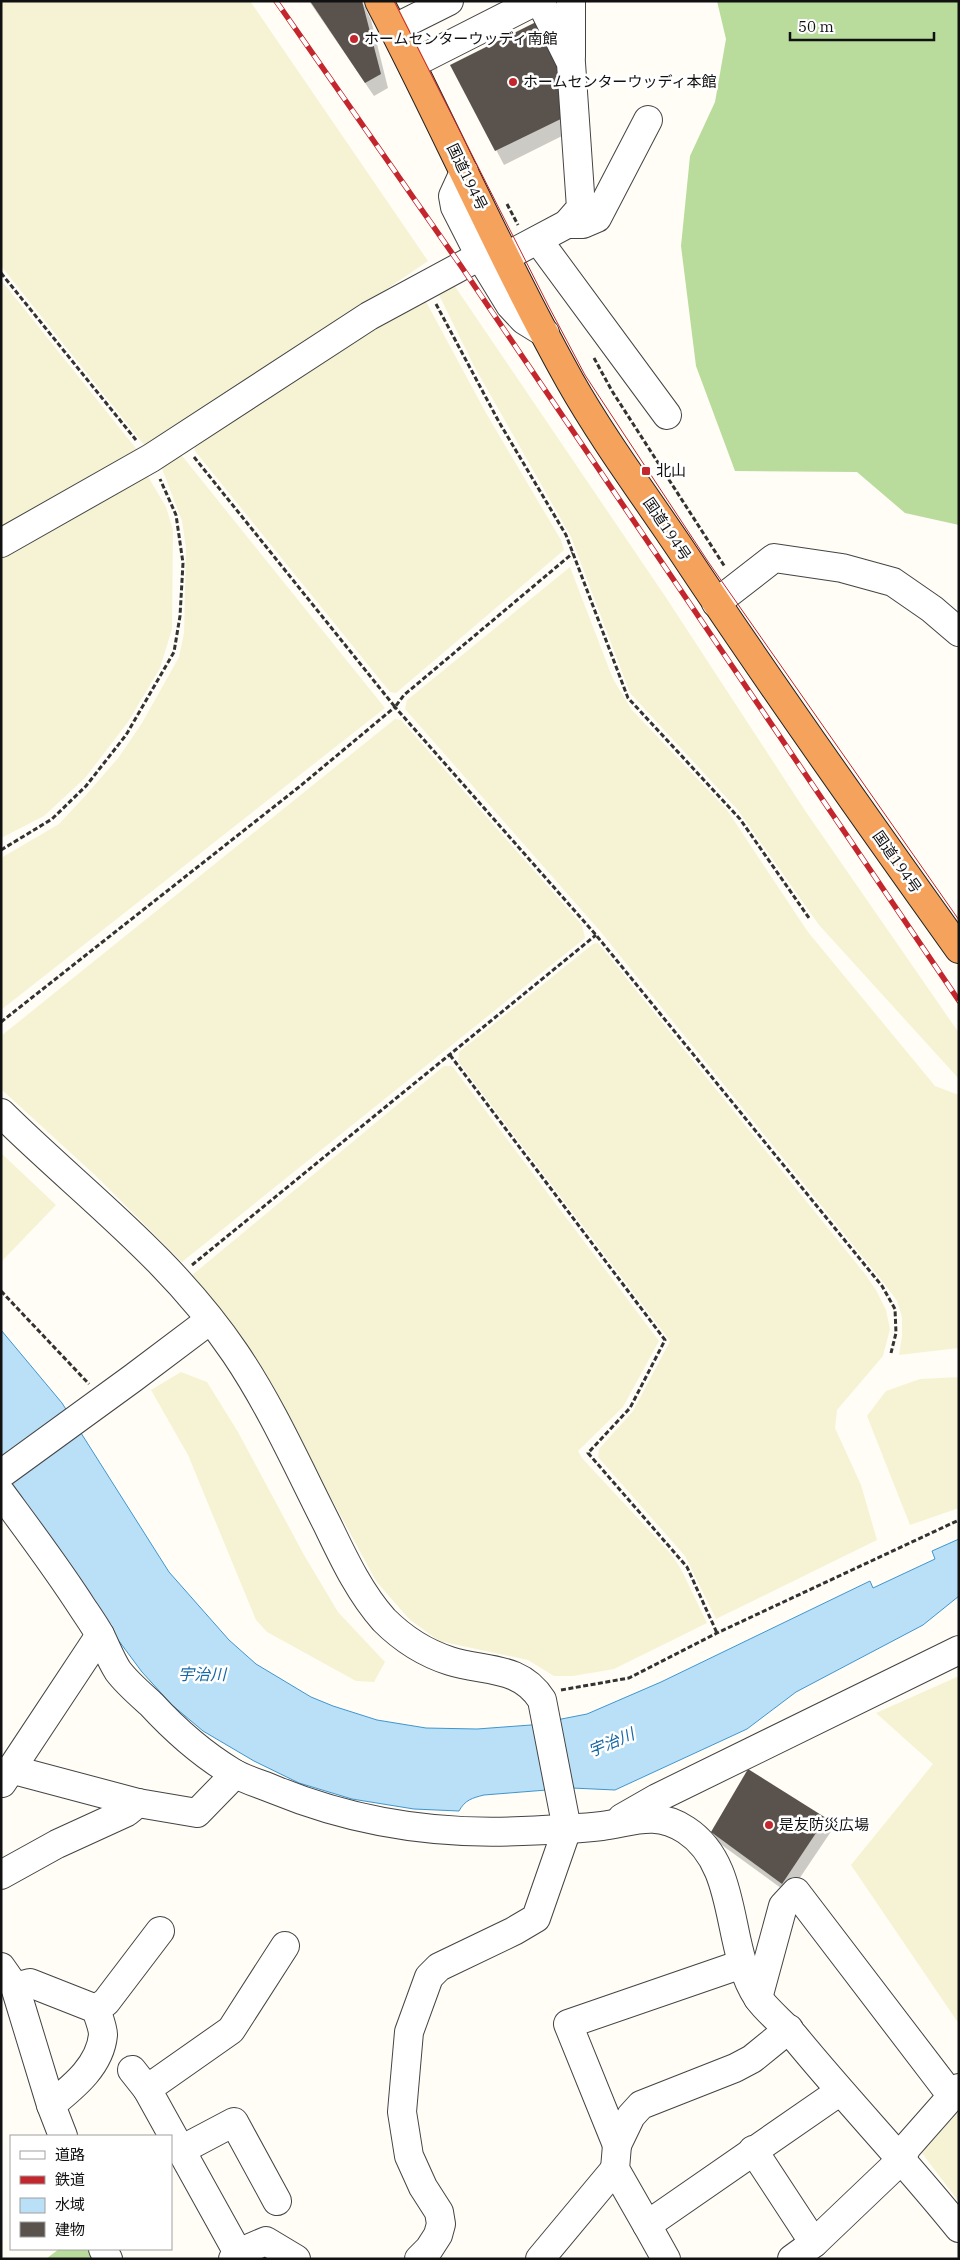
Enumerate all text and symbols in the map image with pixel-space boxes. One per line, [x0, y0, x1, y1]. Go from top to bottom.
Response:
scale bar [790, 10, 934, 42]
text: 50 m [798, 17, 834, 36]
place label: ホームセンターウッディ南館 [364, 29, 558, 48]
marker: ホームセンターウッディ南館 [348, 33, 360, 45]
place label: ホームセンターウッディ本館 [523, 72, 717, 91]
marker: ホームセンターウッディ本館 [507, 76, 519, 88]
street label: 国道194号 [443, 140, 492, 213]
place label: 北山 [656, 461, 686, 480]
marker: 北山 [640, 465, 652, 477]
street label: 国道194号 [639, 494, 695, 564]
street label: 国道194号 [869, 827, 926, 897]
water label: 宇治川 [178, 1664, 228, 1684]
water label: 宇治川 [585, 1723, 639, 1761]
place label: 是友防災広場 [779, 1815, 869, 1834]
marker: 是友防災広場 [763, 1819, 775, 1831]
legend [10, 2135, 172, 2250]
text: 道路 [55, 2145, 85, 2164]
text: 鉄道 [55, 2170, 85, 2189]
text: 水域 [55, 2195, 85, 2214]
text: 建物 [55, 2220, 85, 2239]

